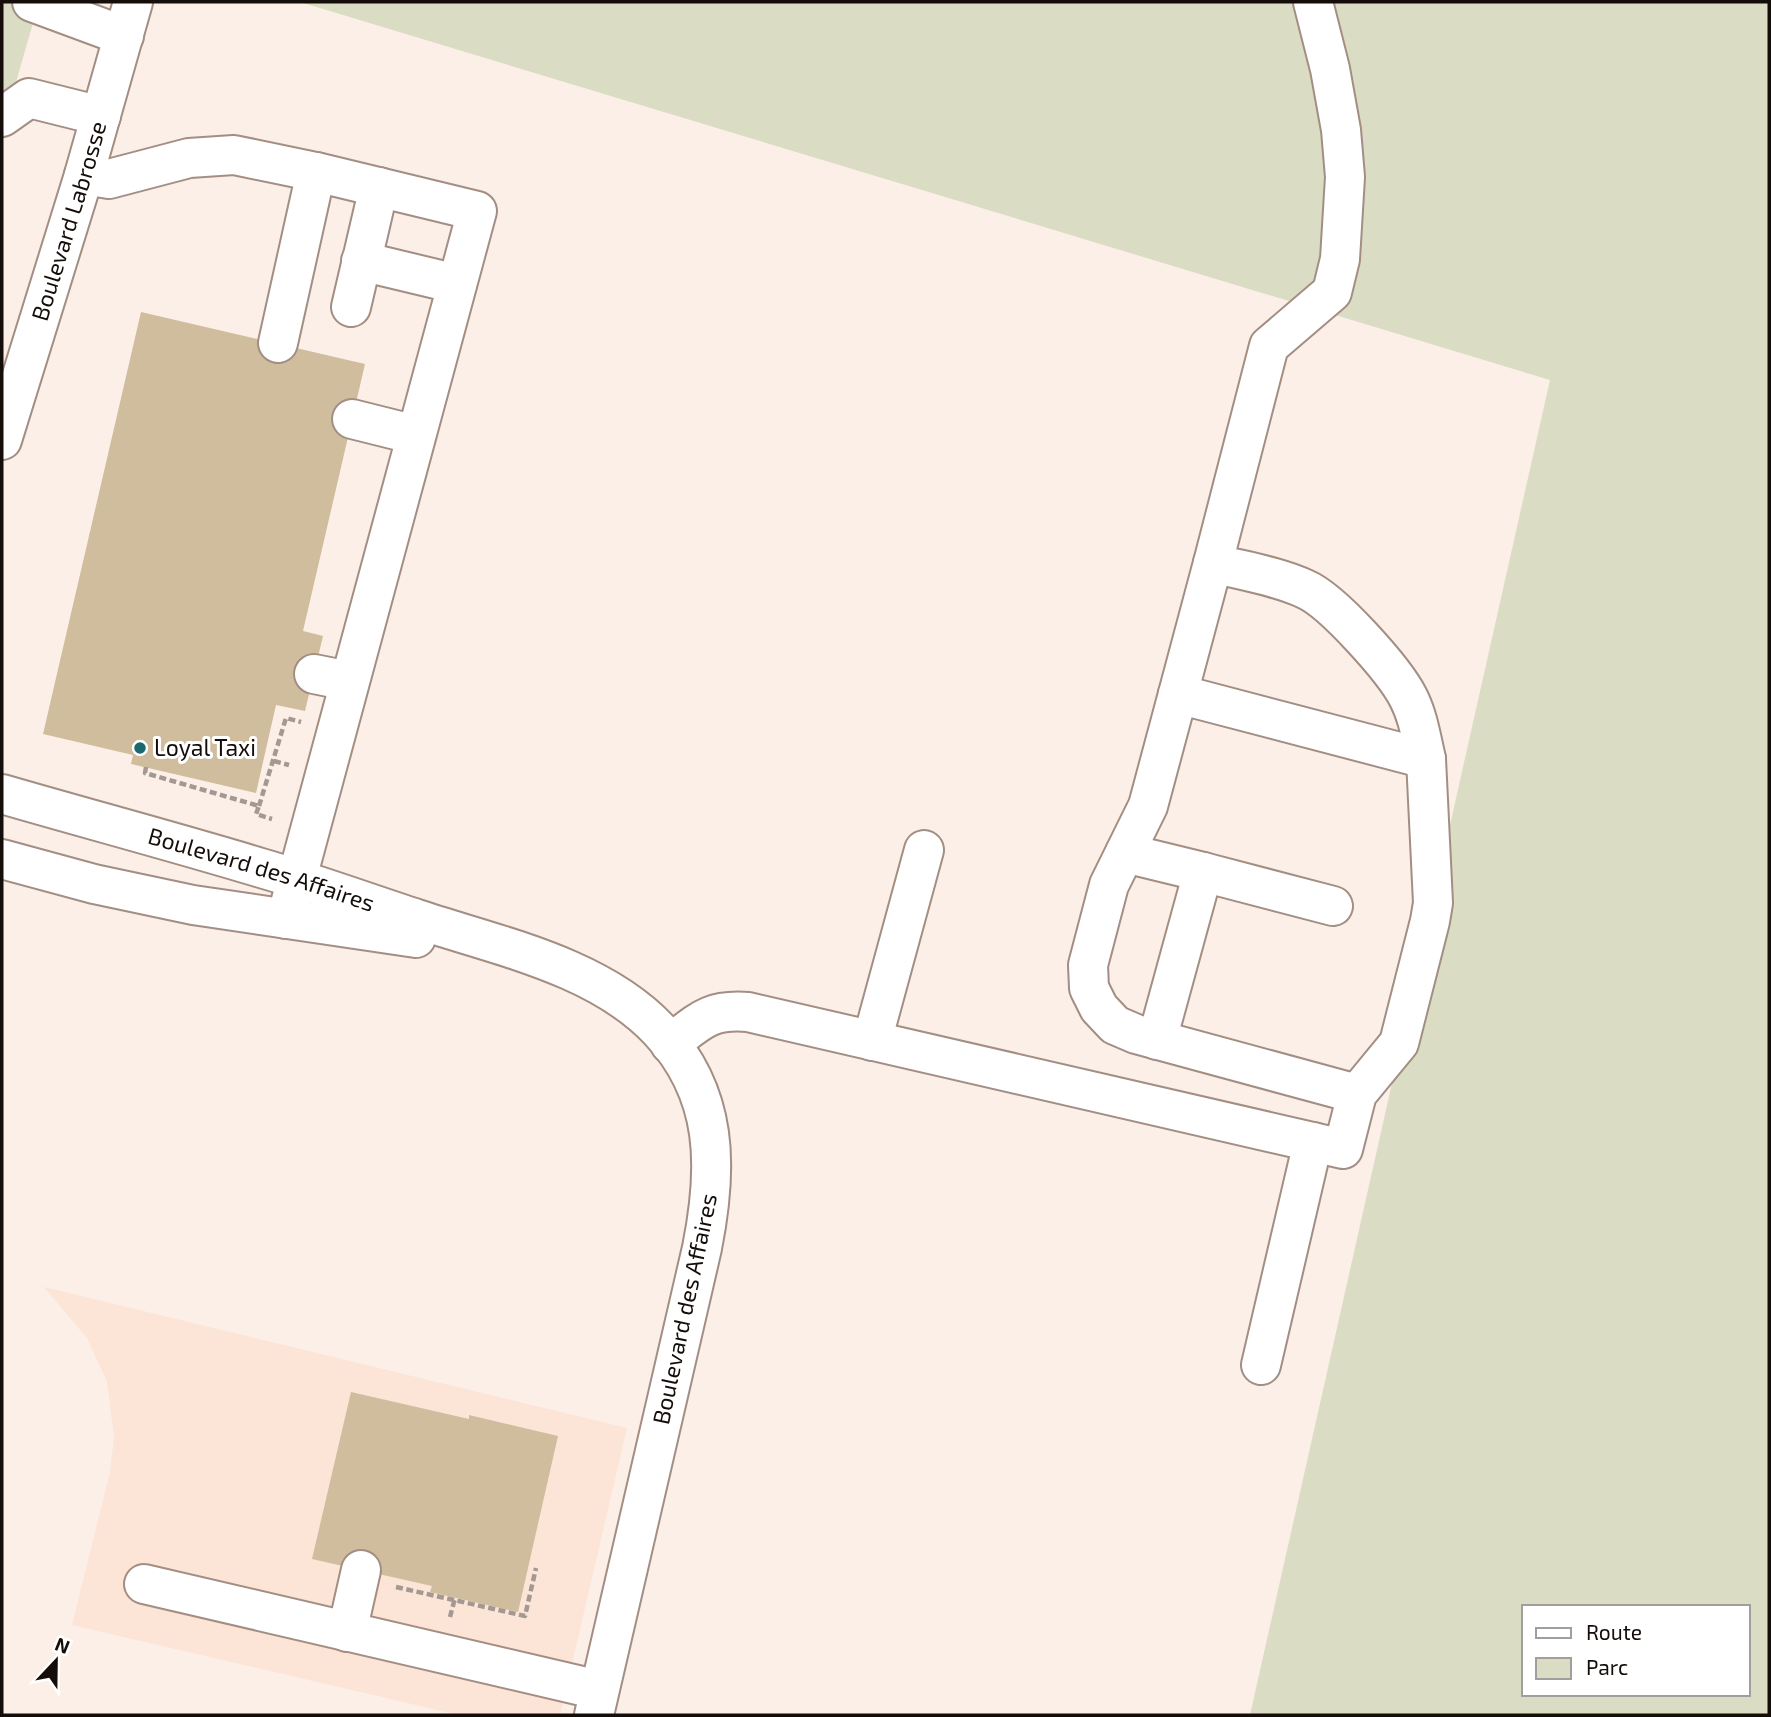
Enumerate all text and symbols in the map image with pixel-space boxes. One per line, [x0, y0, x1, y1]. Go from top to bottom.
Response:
street label: Boulevard Labrosse [25, 118, 112, 324]
place label: Loyal Taxi [154, 733, 256, 761]
marker: Loyal Taxi [132, 740, 148, 756]
street label: Boulevard des Affaires [145, 821, 378, 917]
street label: Boulevard des Affaires [646, 1191, 722, 1427]
legend [1522, 1605, 1750, 1696]
text: Route [1586, 1619, 1642, 1644]
north arrow [21, 1626, 91, 1696]
text: N [52, 1632, 73, 1658]
text: Parc [1586, 1654, 1628, 1679]

